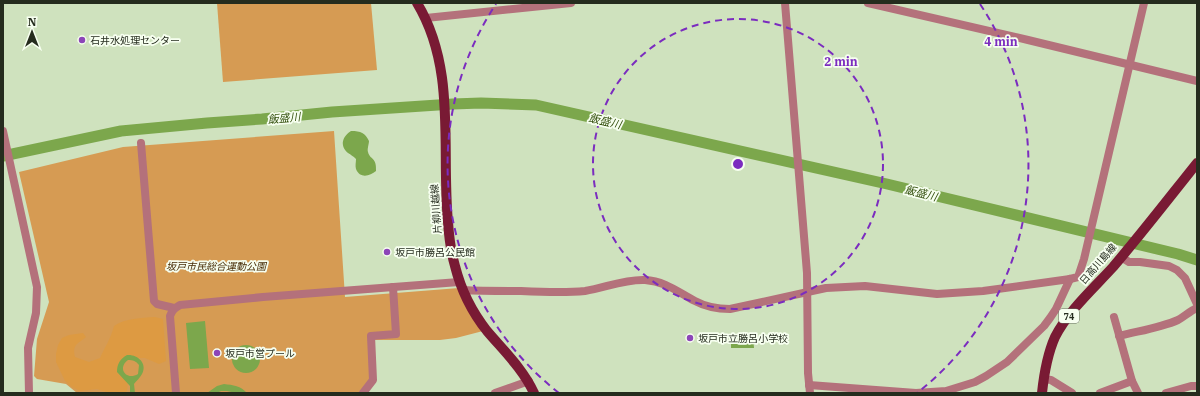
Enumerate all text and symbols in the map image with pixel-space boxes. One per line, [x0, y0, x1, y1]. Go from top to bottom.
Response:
north arrow [12, 12, 52, 52]
text: N [28, 15, 37, 29]
place label: 石井水処理センター [90, 34, 180, 47]
text: 4 min [984, 34, 1018, 49]
marker: 石井水処理センター [77, 35, 87, 45]
text: 2 min [824, 54, 858, 69]
water label: 飯盛川 [267, 110, 302, 126]
water label: 飯盛川 [587, 110, 624, 132]
centre of rings [731, 157, 745, 171]
water label: 飯盛川 [903, 182, 940, 204]
street label: 片柳川越線 [428, 184, 444, 234]
street label: 日高川島線 [1077, 241, 1119, 287]
place label: 坂戸市勝呂公民館 [395, 246, 475, 259]
marker: 坂戸市勝呂公民館 [382, 247, 392, 257]
park label: 坂戸市民総合運動公園 [166, 260, 268, 273]
road number: 74 [1059, 309, 1079, 323]
place label: 坂戸市立勝呂小学校 [698, 332, 788, 345]
marker: 坂戸市立勝呂小学校 [685, 333, 695, 343]
place label: 坂戸市営プール [225, 347, 295, 360]
marker: 坂戸市営プール [212, 348, 222, 358]

